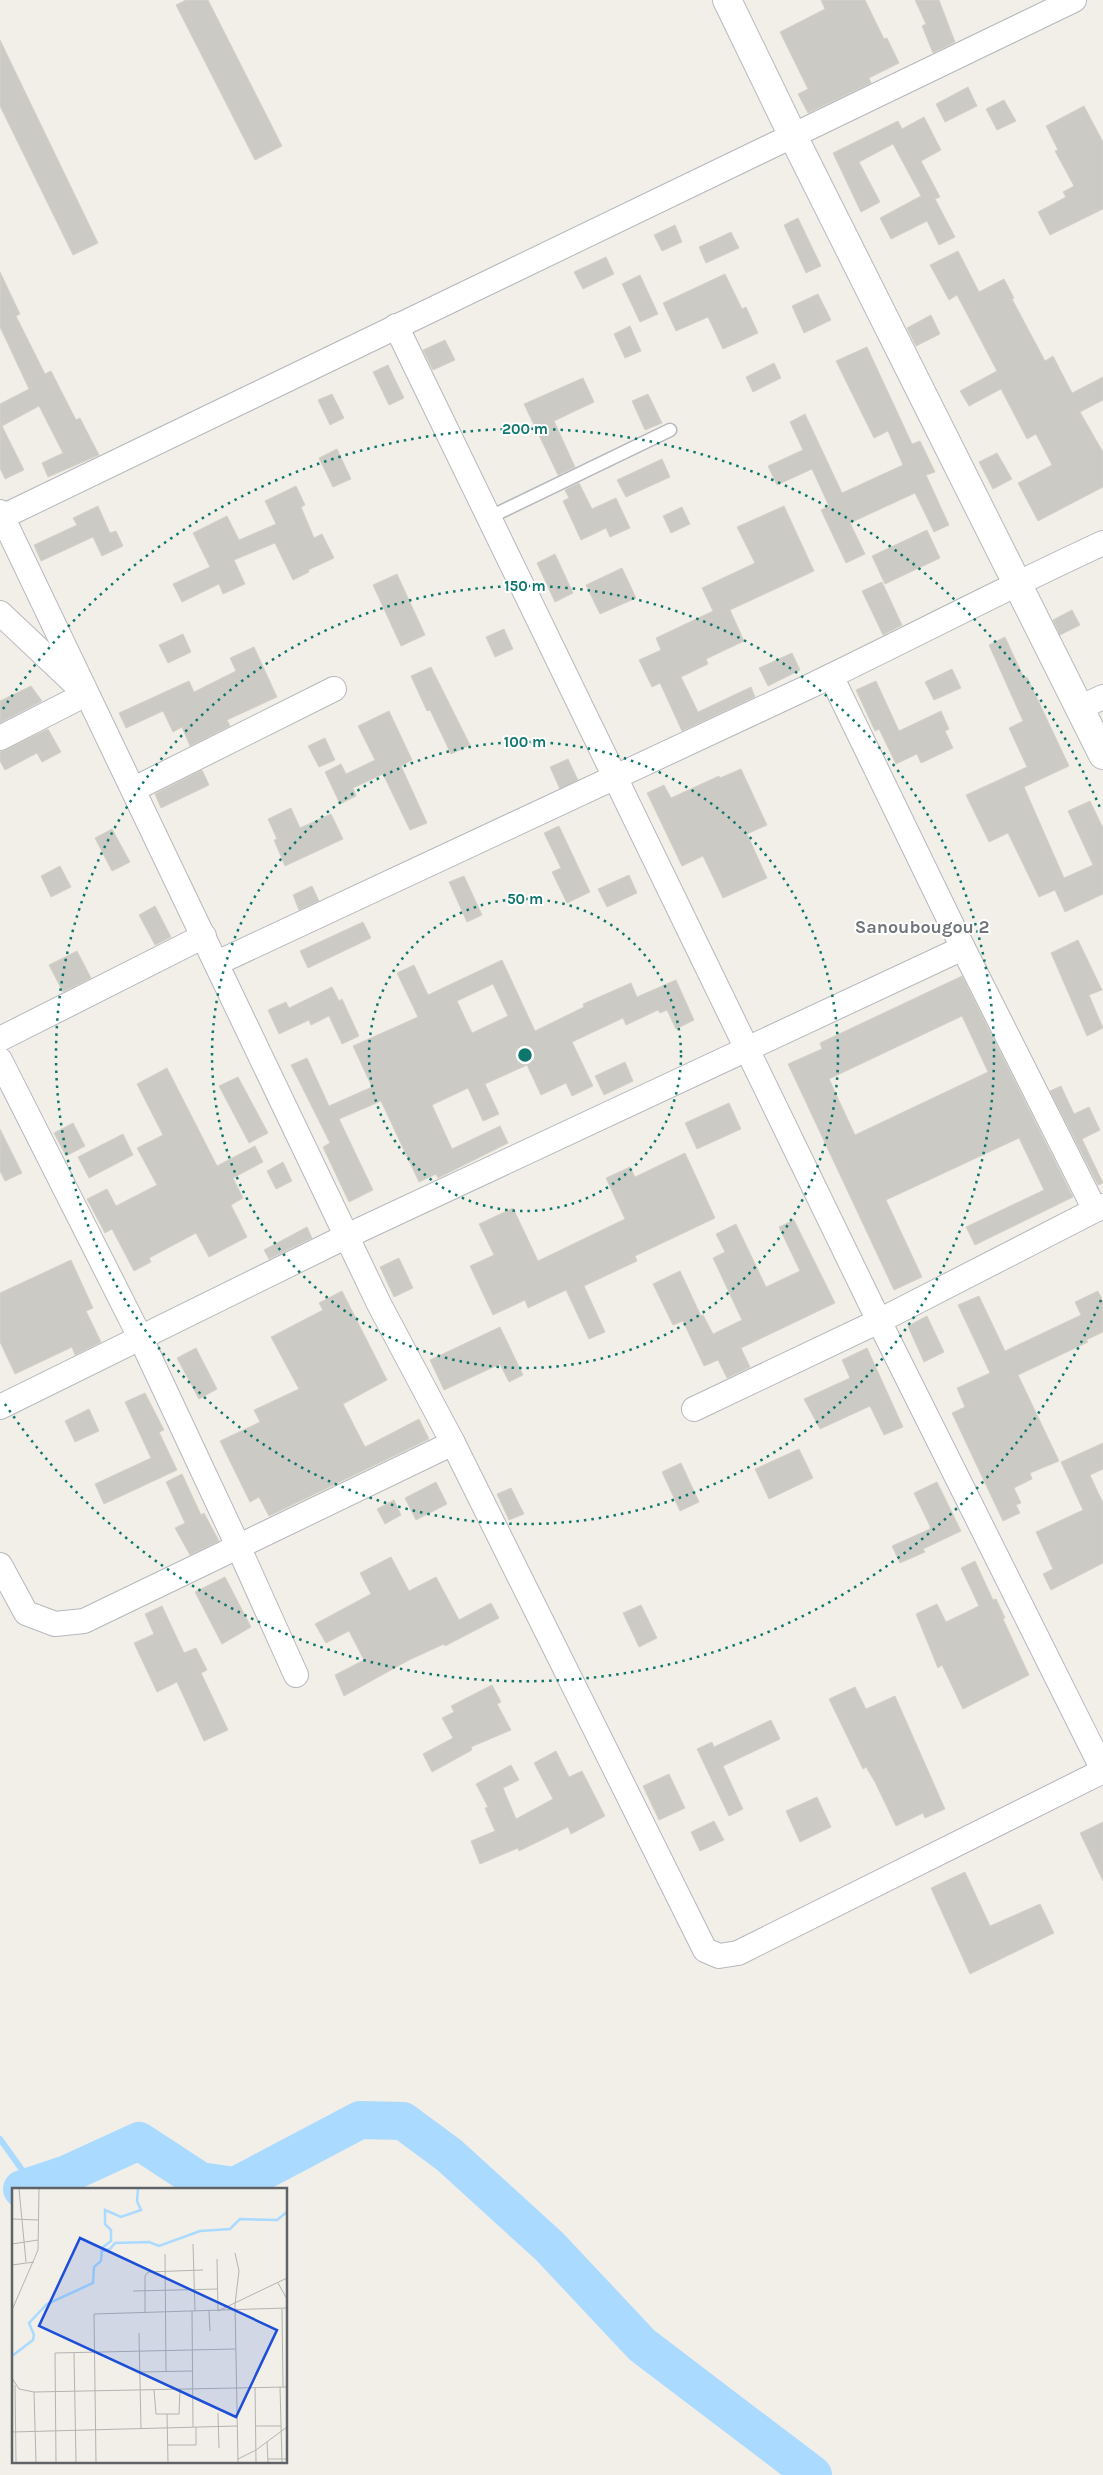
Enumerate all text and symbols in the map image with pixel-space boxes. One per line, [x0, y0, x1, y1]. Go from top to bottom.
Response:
text: 200 m [502, 420, 548, 438]
text: 150 m [504, 577, 546, 595]
text: 100 m [504, 733, 546, 751]
text: 50 m [507, 890, 543, 908]
district label: Sanoubougou 2 [855, 916, 989, 938]
centre of rings [516, 1046, 534, 1064]
inset map [12, 2188, 288, 2462]

